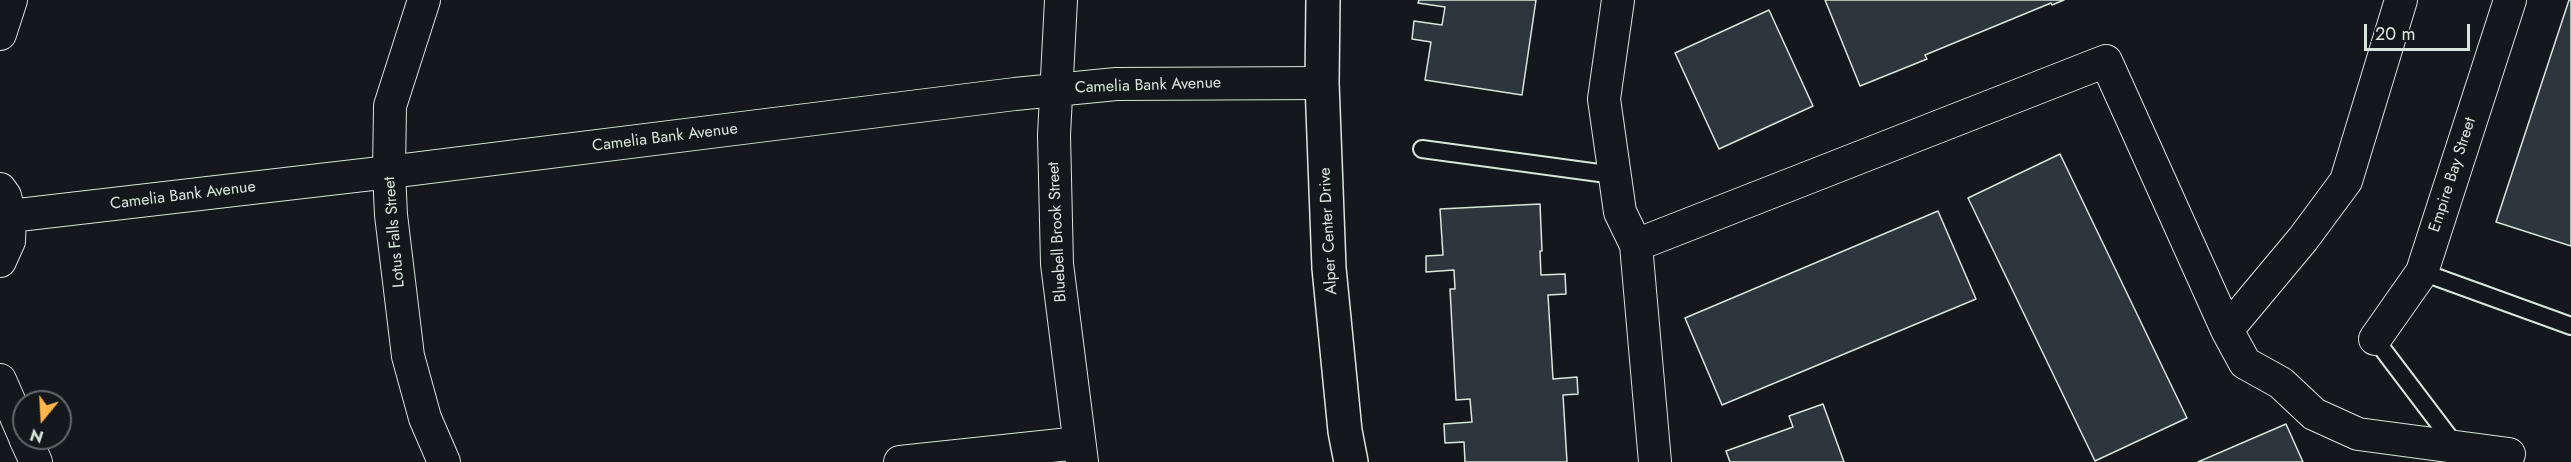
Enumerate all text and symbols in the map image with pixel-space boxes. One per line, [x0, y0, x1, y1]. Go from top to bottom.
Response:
scale bar [2367, 12, 2474, 50]
text: 20 m [2375, 21, 2415, 47]
street label: Camelia Bank Avenue [1075, 74, 1221, 98]
street label: Empire Bay Street [2425, 115, 2481, 235]
street label: Camelia Bank Avenue [591, 120, 739, 156]
street label: Bluebell Brook Street [1045, 161, 1071, 303]
street label: Alper Center Drive [1316, 167, 1342, 295]
street label: Lotus Falls Street [381, 176, 409, 288]
street label: Camelia Bank Avenue [109, 178, 257, 214]
north arrow [12, 390, 72, 450]
text: N [27, 423, 47, 449]

